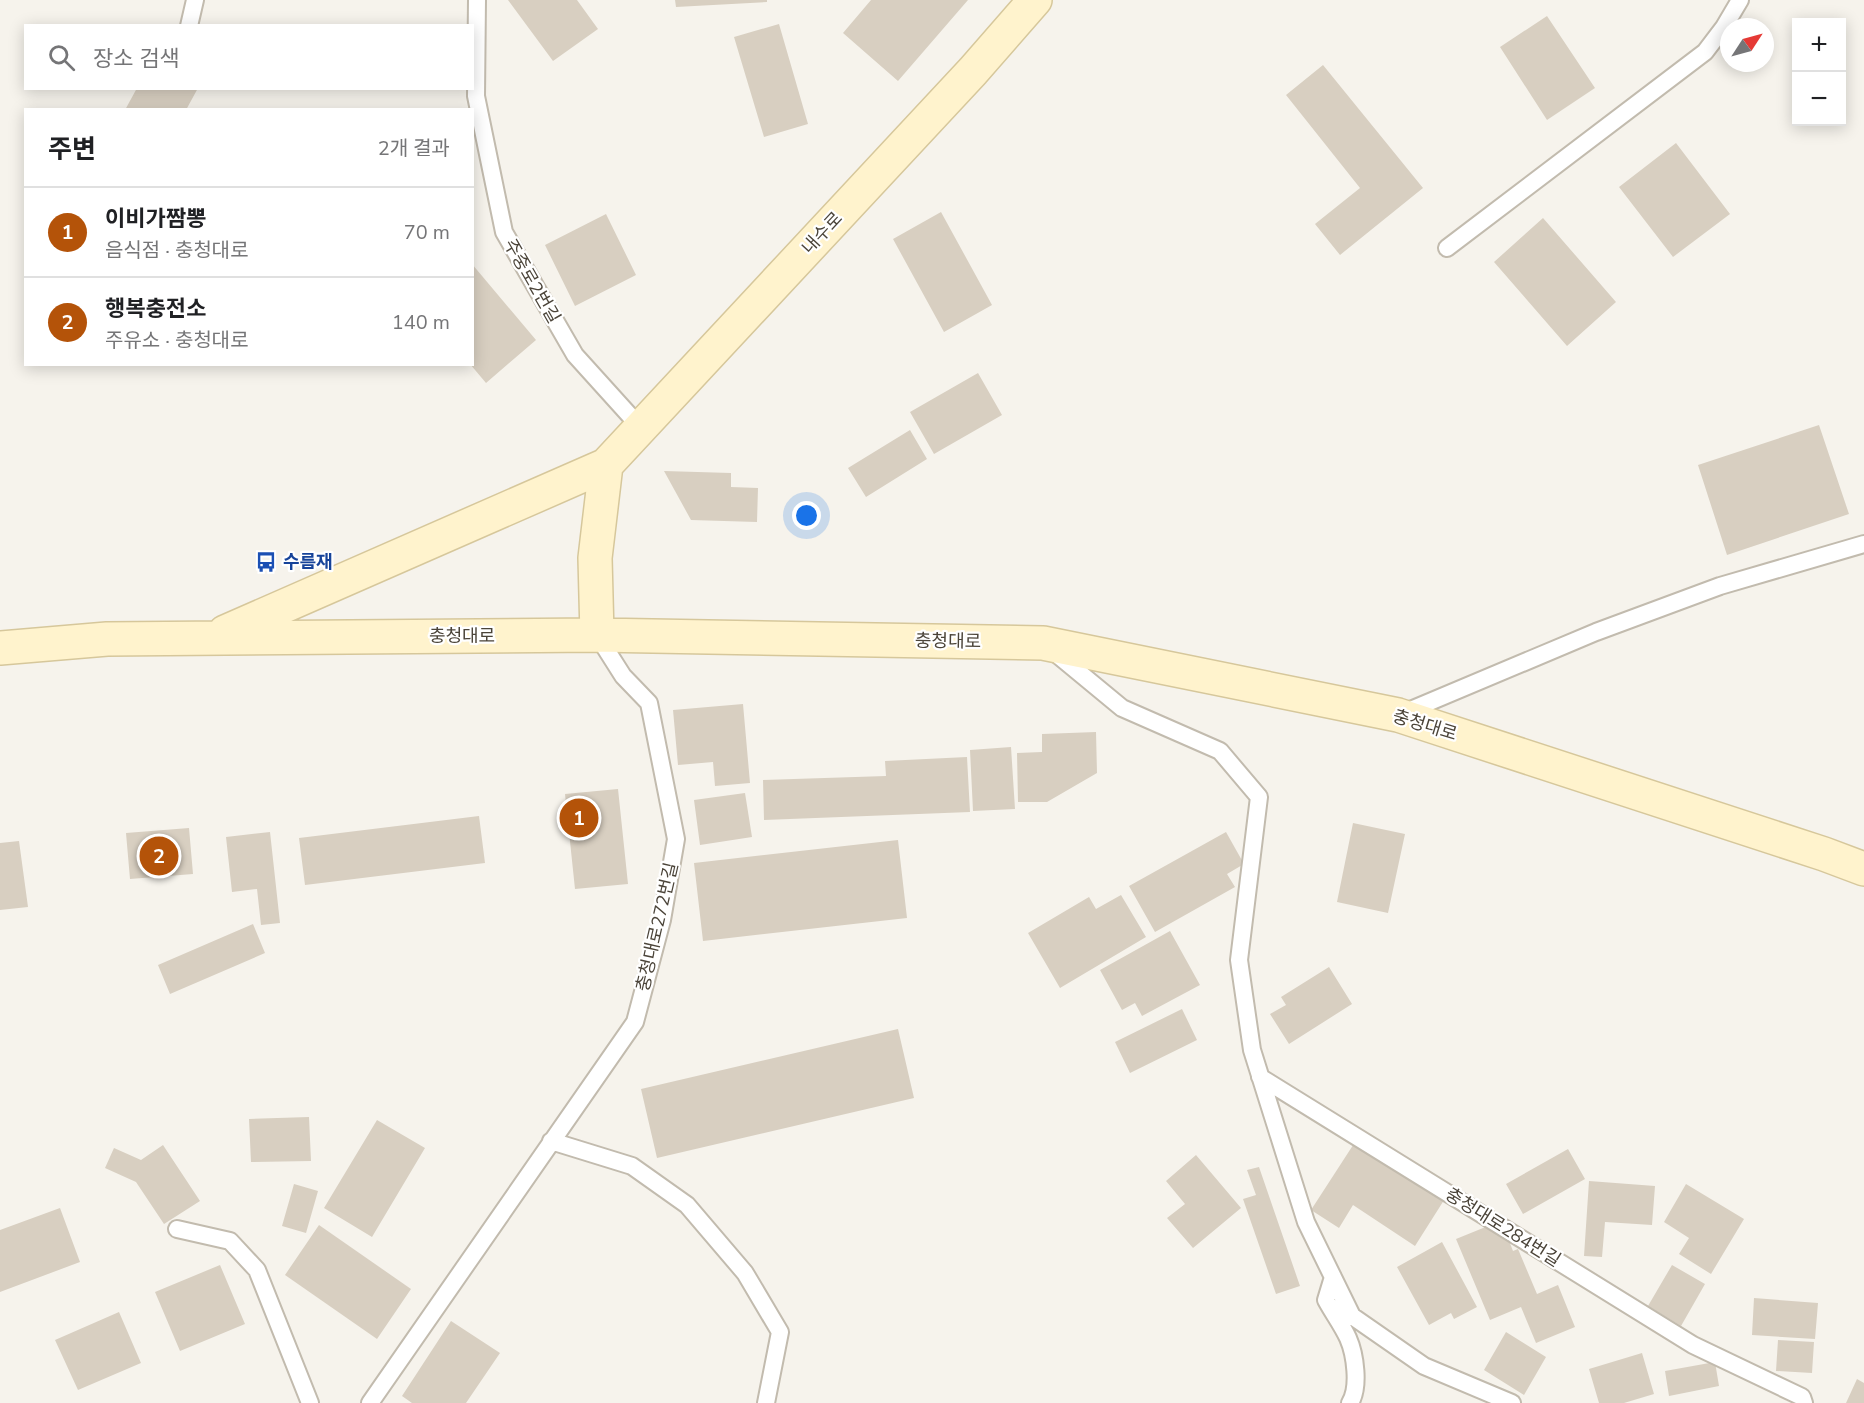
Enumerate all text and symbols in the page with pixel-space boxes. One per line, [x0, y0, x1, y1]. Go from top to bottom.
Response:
north arrow [1720, 18, 1774, 72]
map controls [1792, 18, 1846, 126]
button: + [1792, 18, 1846, 72]
search box [24, 24, 474, 90]
icon: search [45, 41, 78, 74]
text: 장소 검색 [93, 44, 180, 74]
button: − [1792, 72, 1846, 126]
text: 주변 [48, 132, 96, 167]
text: 2개 결과 [378, 135, 450, 162]
text: 이비가짬뽕 [105, 204, 206, 234]
street label: 내수로 [796, 207, 848, 259]
text: 1 [62, 219, 74, 246]
text: 70 m [404, 219, 450, 246]
street label: 주중로2번길 [498, 234, 566, 328]
text: 음식점 · 충청대로 [105, 237, 249, 264]
text: 행복충전소 [105, 294, 206, 324]
text: 2 [62, 309, 74, 336]
text: 140 m [392, 309, 450, 336]
text: 주유소 · 충청대로 [105, 327, 249, 354]
your location [792, 501, 821, 530]
bus stop icon: 수름재 [254, 550, 278, 574]
place label: 수름재 [283, 550, 333, 574]
street label: 충청대로 [429, 624, 495, 648]
street label: 충청대로 [915, 628, 981, 654]
street label: 충청대로 [1390, 704, 1460, 746]
pin: 1 [560, 796, 598, 840]
pin: 2 [140, 834, 178, 878]
street label: 충청대로272번길 [630, 860, 684, 994]
street label: 충청대로284번길 [1441, 1182, 1565, 1272]

